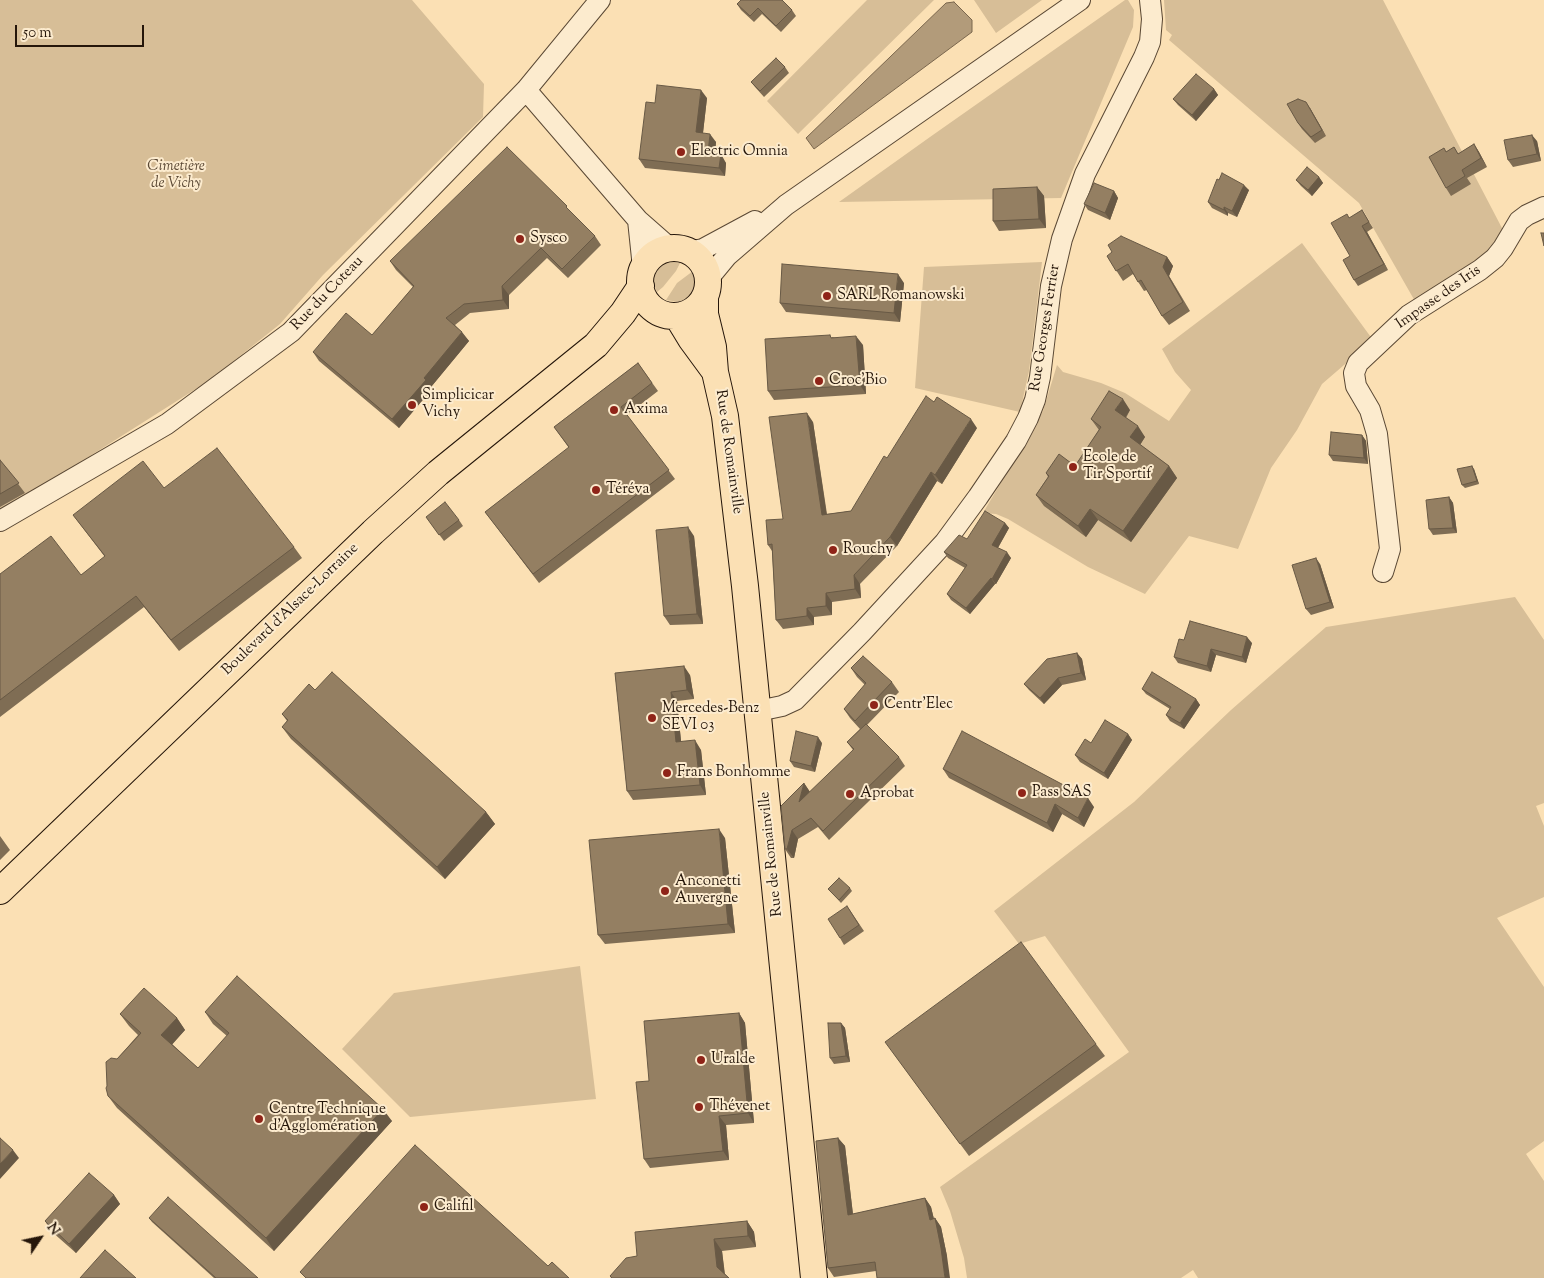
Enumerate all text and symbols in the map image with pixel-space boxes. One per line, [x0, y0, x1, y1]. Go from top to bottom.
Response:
scale bar [18, 15, 146, 47]
text: 50 m [23, 23, 52, 44]
place label: Electric Omnia [691, 143, 788, 161]
marker: Electric Omnia [675, 146, 687, 158]
park label: Cimetière de Vichy [147, 158, 205, 193]
place label: Sysco [530, 230, 567, 248]
marker: Sysco [514, 233, 526, 245]
street label: Rue du Coteau [288, 253, 368, 335]
street label: Impasse des Iris [1393, 262, 1485, 334]
street label: Rue Georges Ferrier [1027, 263, 1065, 393]
place label: SARL Romanowski [837, 287, 965, 305]
marker: SARL Romanowski [821, 290, 833, 302]
place label: Croc'Bio [829, 372, 887, 390]
marker: Croc'Bio [813, 375, 825, 387]
place label: Simplicicar Vichy [422, 387, 494, 422]
street label: Rue de Romainville [710, 389, 746, 515]
marker: Simplicicar Vichy [406, 399, 418, 411]
place label: Axima [624, 401, 668, 419]
marker: Axima [608, 404, 620, 416]
place label: Ecole de Tir Sportif [1083, 449, 1151, 484]
marker: Ecole de Tir Sportif [1067, 461, 1079, 473]
place label: Téréva [606, 481, 649, 499]
marker: Téréva [590, 484, 602, 496]
street label: Boulevard d'Alsace-Lorraine [219, 540, 363, 680]
place label: Rouchy [843, 541, 893, 559]
marker: Rouchy [827, 544, 839, 556]
place label: Centr'Elec [884, 696, 953, 714]
marker: Centr'Elec [868, 699, 880, 711]
place label: Mercedes-Benz SEVI 03 [662, 700, 759, 735]
marker: Mercedes-Benz SEVI 03 [646, 712, 658, 724]
place label: Frans Bonhomme [677, 764, 791, 782]
marker: Frans Bonhomme [661, 767, 673, 779]
place label: Pass SAS [1032, 784, 1092, 802]
place label: Aprobat [860, 785, 914, 803]
marker: Pass SAS [1016, 787, 1028, 799]
marker: Aprobat [844, 788, 856, 800]
street label: Rue de Romainville [756, 791, 788, 917]
place label: Anconetti Auvergne [675, 873, 741, 908]
marker: Anconetti Auvergne [659, 885, 671, 897]
place label: Uralde [711, 1051, 755, 1069]
marker: Uralde [695, 1054, 707, 1066]
place label: Thévenet [709, 1098, 770, 1116]
place label: Centre Technique d'Agglomération [269, 1101, 386, 1136]
marker: Thévenet [693, 1101, 705, 1113]
marker: Centre Technique d'Agglomération [253, 1113, 265, 1125]
place label: Califil [434, 1198, 474, 1216]
marker: Califil [418, 1201, 430, 1213]
north arrow [15, 1213, 65, 1263]
text: N [41, 1219, 64, 1240]

